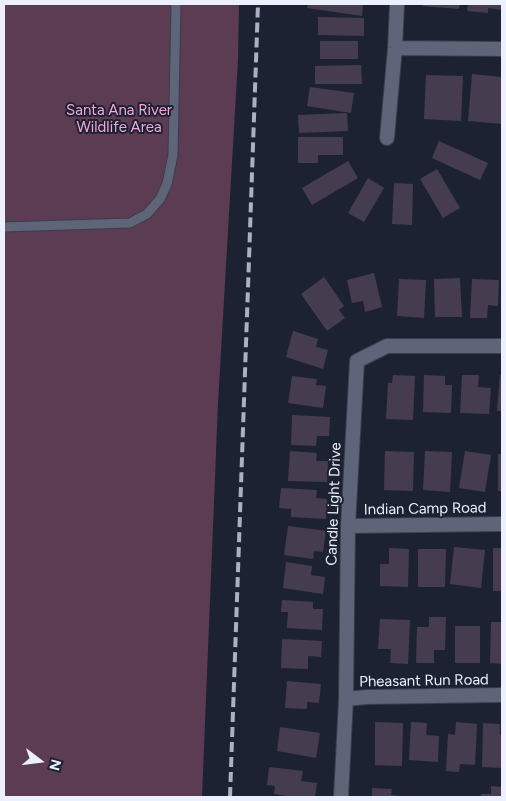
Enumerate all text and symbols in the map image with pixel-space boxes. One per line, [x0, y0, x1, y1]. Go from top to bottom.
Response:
park label: Santa Ana River Wildlife Area [66, 102, 172, 137]
street label: Candle Light Drive [323, 442, 345, 566]
street label: Indian Camp Road [363, 499, 487, 519]
street label: Pheasant Run Road [359, 671, 489, 691]
north arrow [15, 736, 65, 786]
text: N [45, 758, 65, 772]

